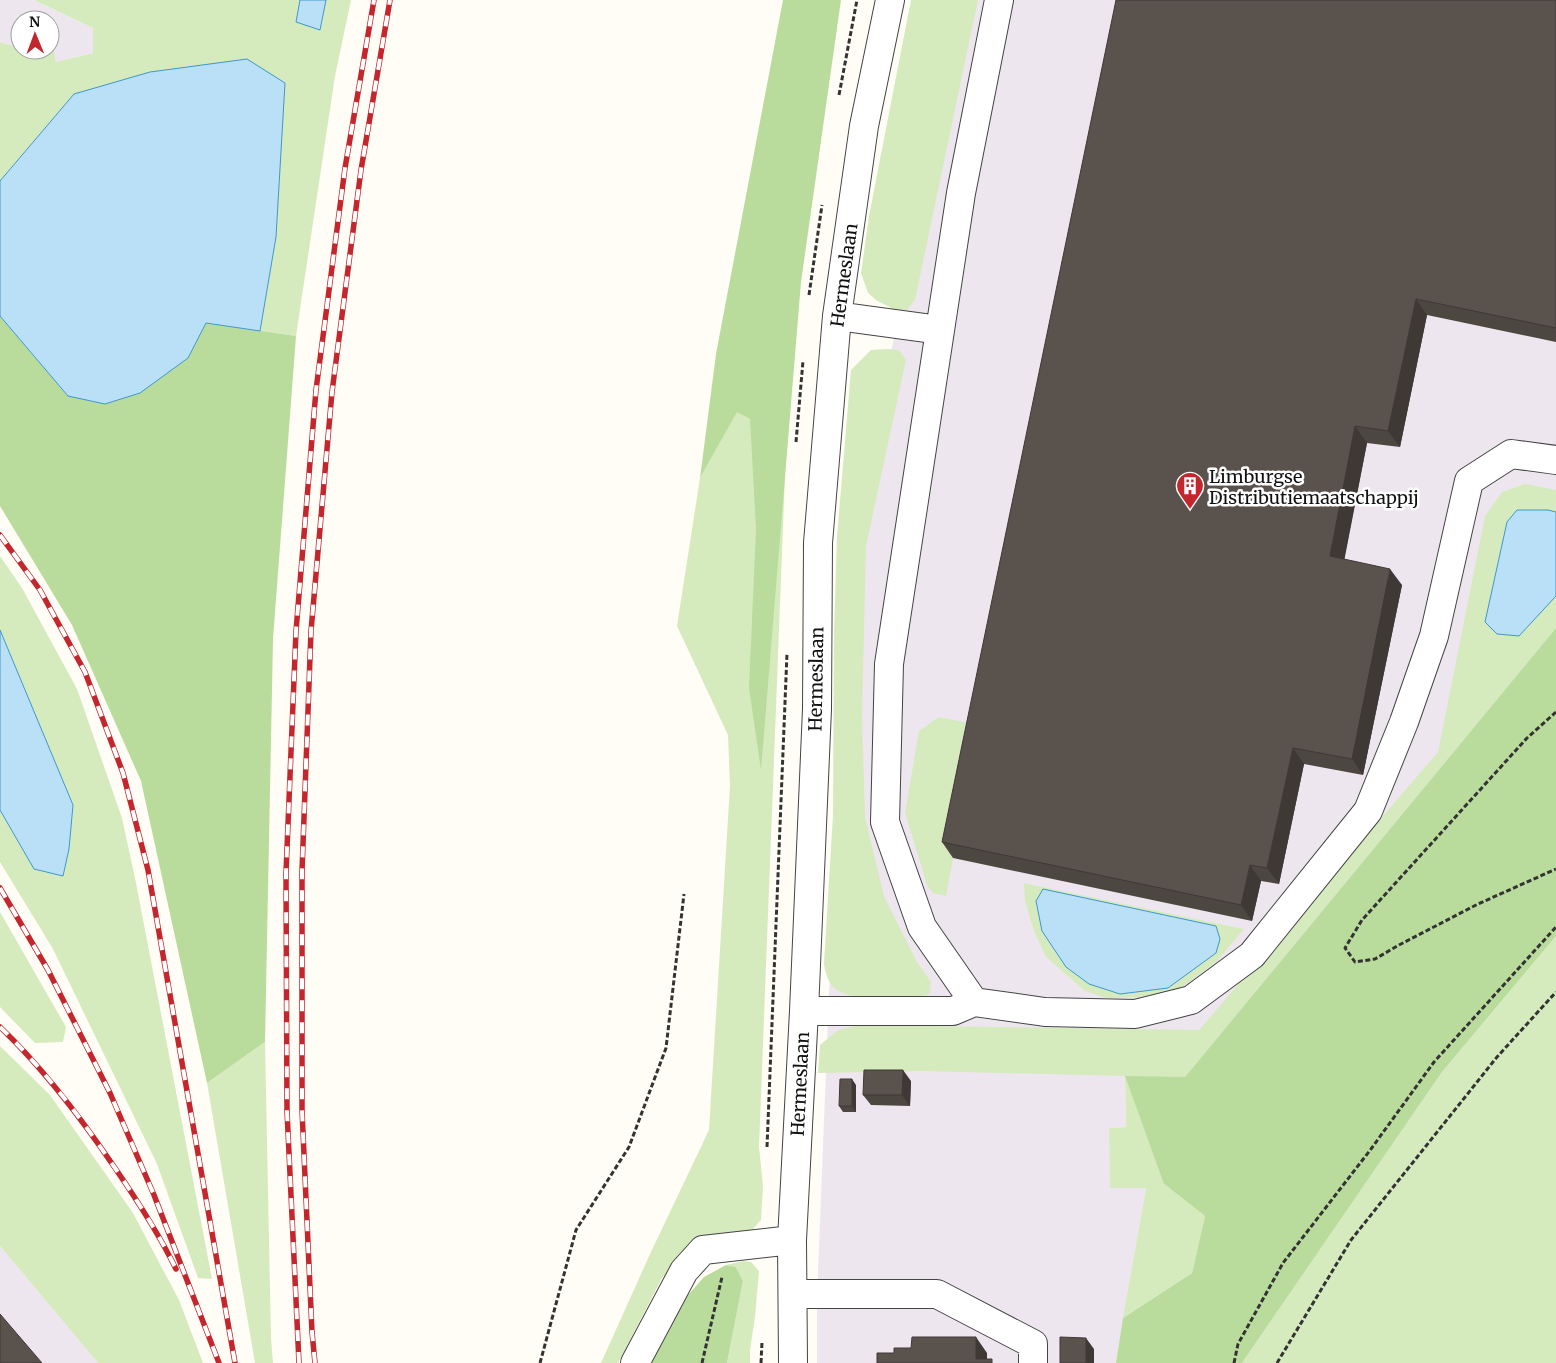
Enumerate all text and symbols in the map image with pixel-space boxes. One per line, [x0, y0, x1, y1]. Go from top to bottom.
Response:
north arrow [10, 10, 60, 60]
text: N [29, 13, 40, 31]
street label: Hermeslaan [825, 222, 863, 328]
place label: Limburgse Distributiemaatschappij [1209, 465, 1419, 509]
building icon: Limburgse Distributiemaatschappij [1175, 471, 1205, 510]
street label: Hermeslaan [804, 626, 828, 732]
street label: Hermeslaan [786, 1031, 814, 1137]

